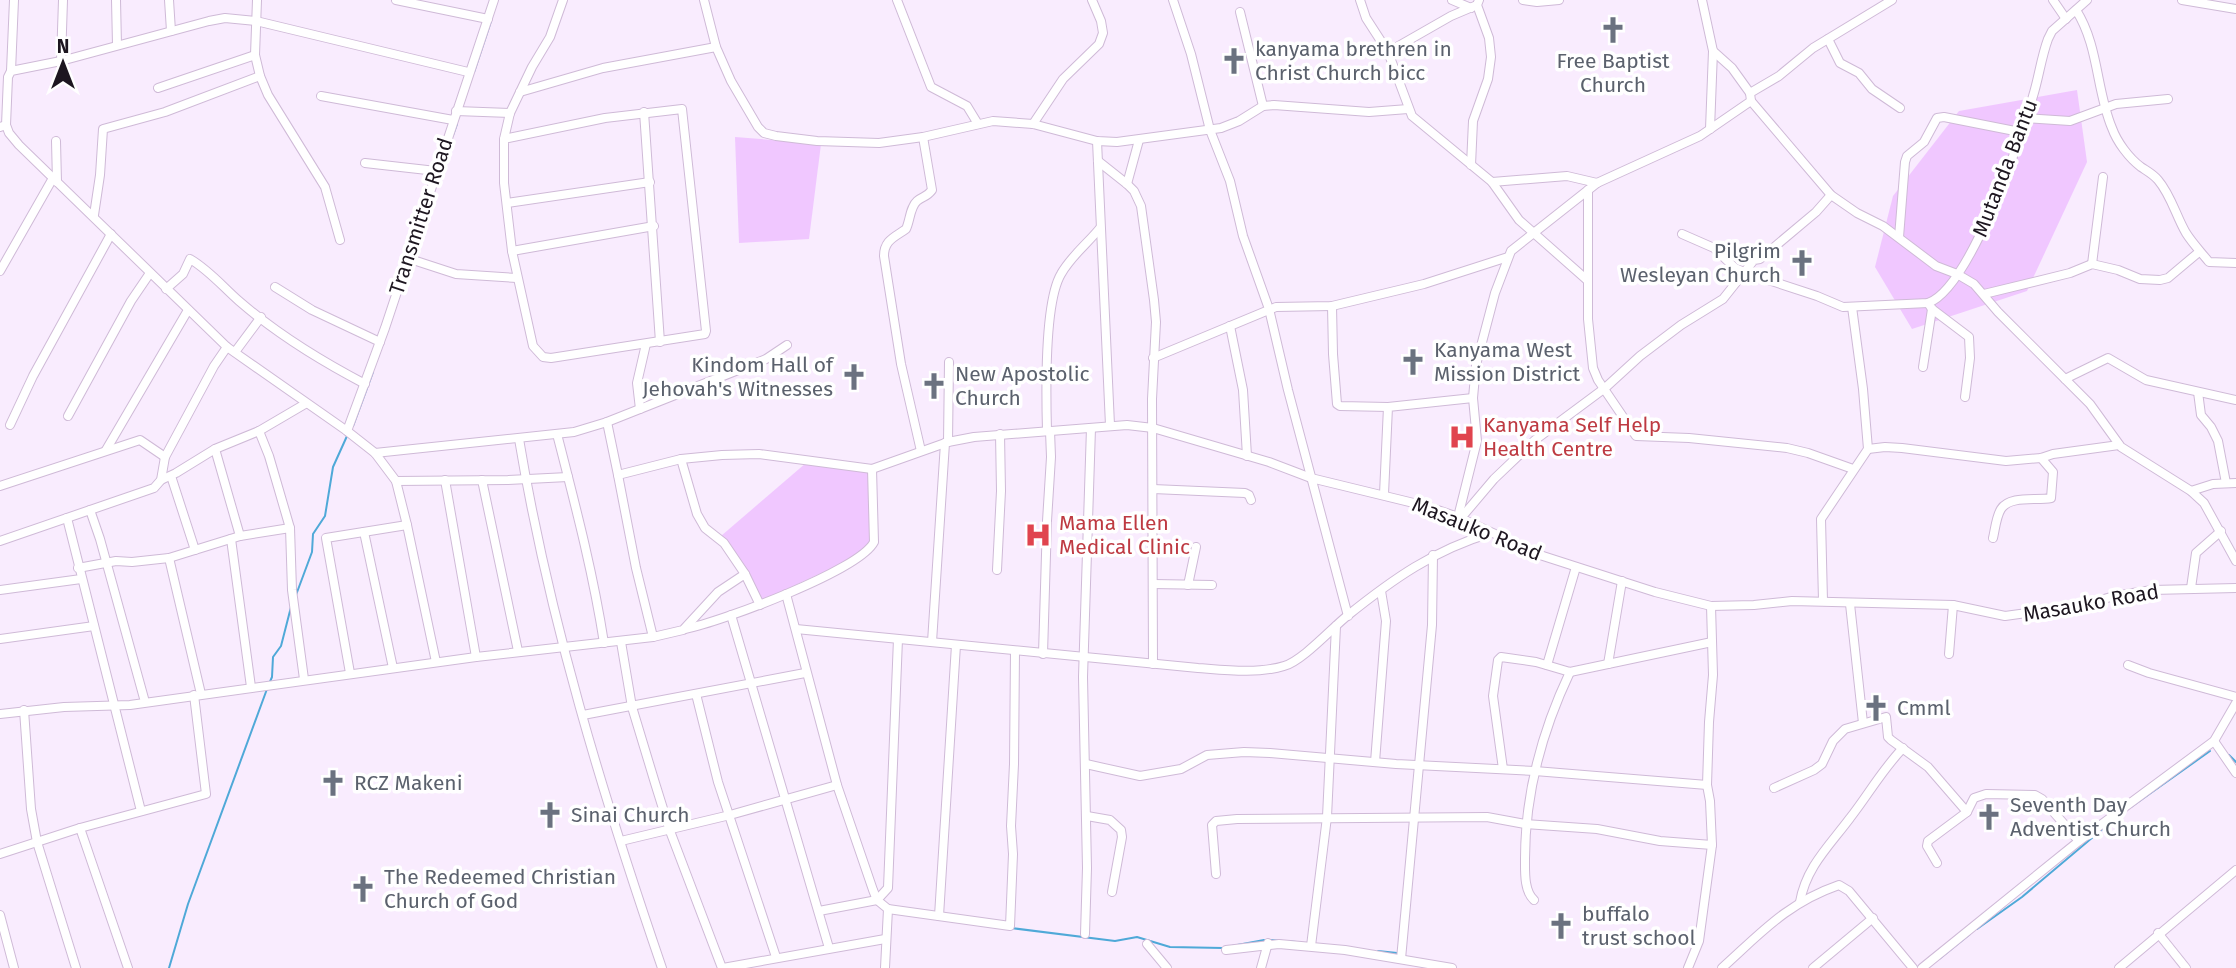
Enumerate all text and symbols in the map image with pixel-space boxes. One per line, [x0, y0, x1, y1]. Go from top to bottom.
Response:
church icon: Free Baptist Church [1598, 15, 1628, 45]
north arrow [28, 28, 98, 98]
text: N [57, 35, 69, 58]
place label: kanyama brethren in Christ Church bicc [1255, 36, 1452, 86]
church icon: kanyama brethren in Christ Church bicc [1219, 46, 1249, 76]
place label: Free Baptist Church [1556, 48, 1670, 98]
street label: Mutanda Bantu [1967, 95, 2043, 241]
street label: Transmitter Road [383, 134, 459, 298]
place label: Pilgrim Wesleyan Church [1620, 238, 1781, 288]
church icon: Pilgrim Wesleyan Church [1787, 248, 1817, 278]
place label: Kanyama West Mission District [1434, 337, 1581, 387]
church icon: Kanyama West Mission District [1398, 347, 1428, 377]
place label: Kindom Hall of Jehovah's Witnesses [642, 352, 835, 402]
place label: New Apostolic Church [955, 361, 1090, 411]
church icon: Kindom Hall of Jehovah's Witnesses [839, 362, 869, 392]
church icon: New Apostolic Church [919, 371, 949, 401]
place label: Kanyama Self Help Health Centre [1483, 412, 1661, 462]
hospital icon: Kanyama Self Help Health Centre [1447, 422, 1477, 452]
street label: Masauko Road [1408, 491, 1546, 567]
place label: Mama Ellen Medical Clinic [1059, 510, 1190, 560]
hospital icon: Mama Ellen Medical Clinic [1023, 520, 1053, 550]
street label: Masauko Road [2021, 578, 2161, 628]
church icon: Cmml [1861, 693, 1891, 723]
place label: Cmml [1897, 695, 1951, 721]
church icon: RCZ Makeni [318, 768, 348, 798]
place label: RCZ Makeni [354, 770, 463, 796]
place label: Seventh Day Adventist Church [2010, 792, 2171, 842]
church icon: Sinai Church [535, 800, 565, 830]
place label: Sinai Church [571, 802, 689, 828]
church icon: Seventh Day Adventist Church [1974, 802, 2004, 832]
place label: The Redeemed Christian Church of God [384, 864, 616, 914]
church icon: The Redeemed Christian Church of God [348, 874, 378, 904]
place label: buffalo trust school [1582, 901, 1696, 951]
church icon: buffalo trust school [1546, 911, 1576, 941]

